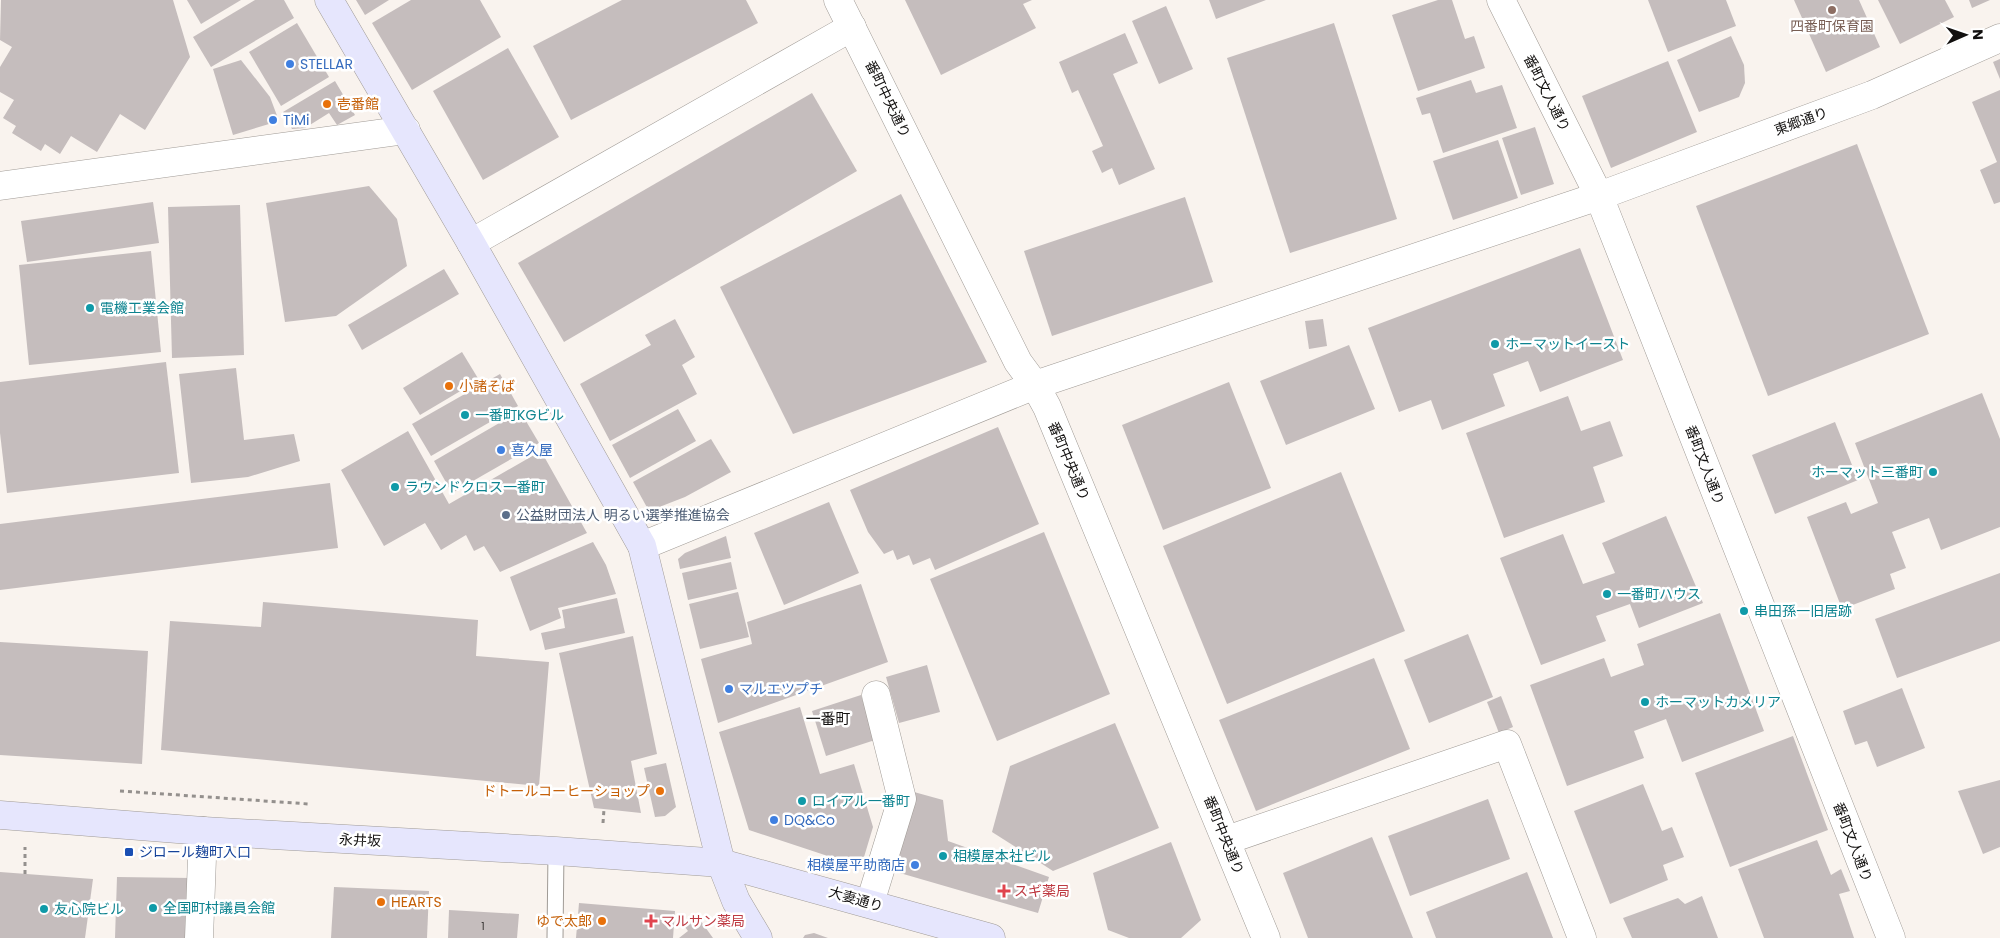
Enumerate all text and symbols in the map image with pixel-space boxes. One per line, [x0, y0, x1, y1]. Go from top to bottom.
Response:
marker: 四番町保育園 [1826, 4, 1838, 16]
north arrow [1940, 10, 1990, 60]
place label: 四番町保育園 [1790, 16, 1874, 36]
text: N [1968, 29, 1988, 40]
street label: 番町文人通り [1519, 51, 1575, 135]
place label: STELLAR [300, 54, 353, 74]
street label: 番町中央通り [861, 57, 915, 141]
marker: STELLAR [284, 58, 296, 70]
place label: 壱番館 [337, 94, 379, 114]
marker: 壱番館 [321, 98, 333, 110]
street label: 東郷通り [1771, 102, 1831, 140]
place label: TiMi [283, 110, 310, 130]
marker: TiMi [267, 114, 279, 126]
place label: 電機工業会館 [100, 298, 184, 318]
marker: 電機工業会館 [84, 302, 96, 314]
place label: ホーマットイースト [1505, 334, 1630, 354]
marker: ホーマットイースト [1489, 338, 1501, 350]
place label: 小諸そば [459, 376, 515, 396]
marker: 小諸そば [443, 380, 455, 392]
place label: 一番町KGビル [475, 405, 564, 425]
marker: 一番町KGビル [459, 409, 471, 421]
street label: 番町中央通り [1043, 418, 1095, 504]
street label: 番町文人通り [1681, 422, 1729, 508]
place label: 喜久屋 [511, 440, 553, 460]
marker: 喜久屋 [495, 444, 507, 456]
place label: ホーマット三番町 [1811, 462, 1923, 482]
marker: ホーマット三番町 [1927, 466, 1939, 478]
place label: ラウンドクロス一番町 [405, 477, 545, 497]
marker: ラウンドクロス一番町 [389, 481, 401, 493]
place label: 公益財団法人 明るい選挙推進協会 [516, 505, 730, 525]
marker: 公益財団法人 明るい選挙推進協会 [500, 509, 512, 521]
place label: 一番町ハウス [1617, 584, 1701, 604]
marker: 一番町ハウス [1601, 588, 1613, 600]
place label: 串田孫一旧居跡 [1754, 601, 1852, 621]
marker: 串田孫一旧居跡 [1738, 605, 1750, 617]
place label: マルエツプチ [739, 679, 823, 699]
marker: マルエツプチ [723, 683, 735, 695]
place label: ホーマットカメリア [1655, 692, 1781, 712]
marker: ホーマットカメリア [1639, 696, 1651, 708]
district label: 一番町 [805, 708, 851, 729]
place label: ドトールコーヒーショップ [483, 781, 650, 801]
marker: ドトールコーヒーショップ [654, 785, 666, 797]
place label: ロイアル一番町 [812, 791, 910, 811]
street label: 番町中央通り [1199, 792, 1249, 878]
marker: ロイアル一番町 [796, 795, 808, 807]
street label: 番町文人通り [1829, 799, 1877, 885]
place label: DQ&Co [784, 810, 835, 830]
marker: DQ&Co [768, 814, 780, 826]
street label: 永井坂 [339, 829, 381, 851]
place label: ジロール麹町入口 [139, 842, 251, 862]
marker: ジロール麹町入口 [123, 846, 135, 858]
place label: 相模屋本社ビル [953, 846, 1051, 866]
marker: 相模屋本社ビル [937, 850, 949, 862]
place label: 相模屋平助商店 [807, 855, 905, 875]
marker: 相模屋平助商店 [909, 859, 921, 871]
place label: スギ薬局 [1014, 881, 1070, 901]
street label: 大妻通り [826, 882, 886, 916]
marker: スギ薬局 [998, 885, 1010, 897]
place label: HEARTS [391, 892, 442, 912]
marker: HEARTS [375, 896, 387, 908]
place label: 全国町村議員会館 [163, 898, 275, 918]
place label: 友心院ビル [54, 899, 124, 919]
marker: 全国町村議員会館 [147, 902, 159, 914]
marker: 友心院ビル [38, 903, 50, 915]
place label: ゆで太郎 [536, 911, 592, 931]
place label: マルサン薬局 [661, 911, 745, 931]
marker: ゆで太郎 [596, 915, 608, 927]
marker: マルサン薬局 [645, 915, 657, 927]
house number: 1 [481, 918, 485, 934]

